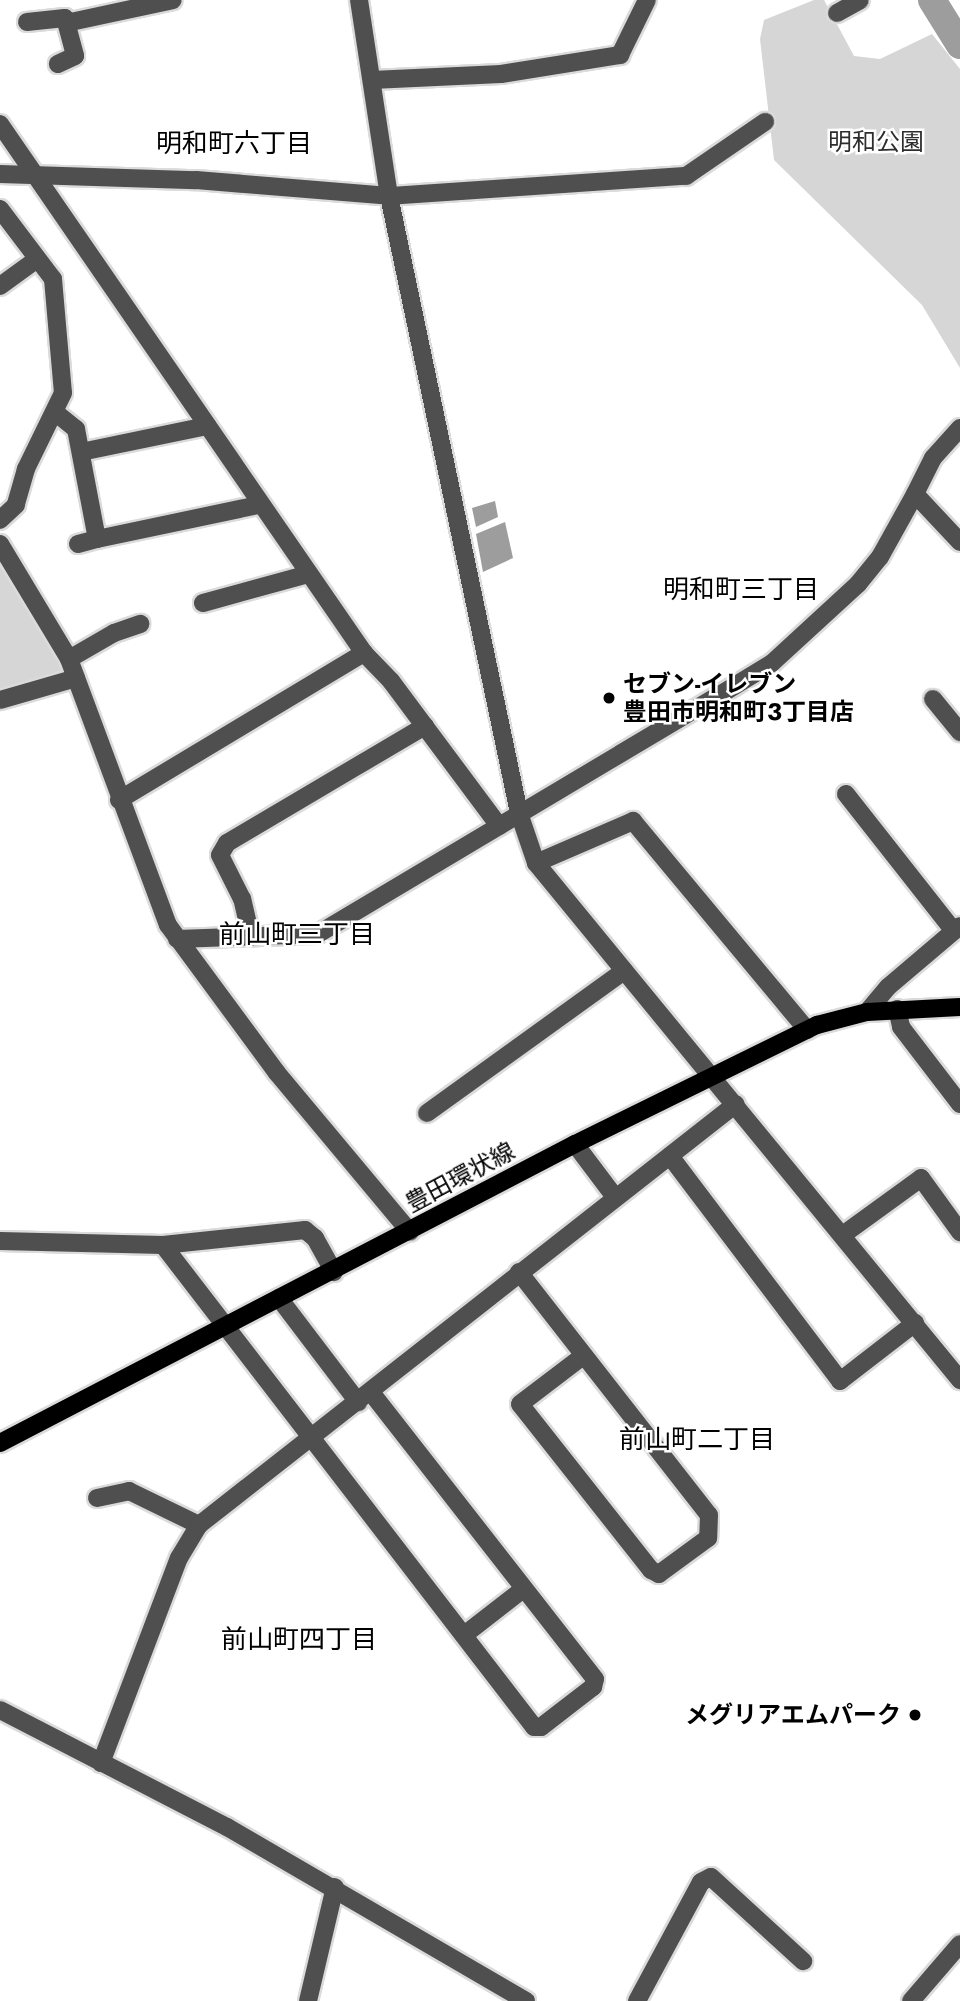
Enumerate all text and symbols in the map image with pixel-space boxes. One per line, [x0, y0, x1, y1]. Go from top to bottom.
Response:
district label: 明和町六丁目 [156, 128, 312, 160]
park label: 明和公園 [828, 128, 924, 156]
district label: 明和町三丁目 [663, 574, 819, 606]
place label: セブン-イレブン 豊田市明和町３丁目店 [623, 670, 854, 726]
marker: セブン-イレブン 豊田市明和町３丁目店 [601, 690, 617, 706]
district label: 前山町三丁目 [219, 919, 375, 951]
street label: 豊田環状線 [400, 1136, 520, 1218]
district label: 前山町二丁目 [619, 1424, 775, 1456]
district label: 前山町四丁目 [221, 1624, 377, 1656]
place label: メグリアエムパーク [685, 1701, 901, 1729]
marker: メグリアエムパーク [907, 1707, 923, 1723]

